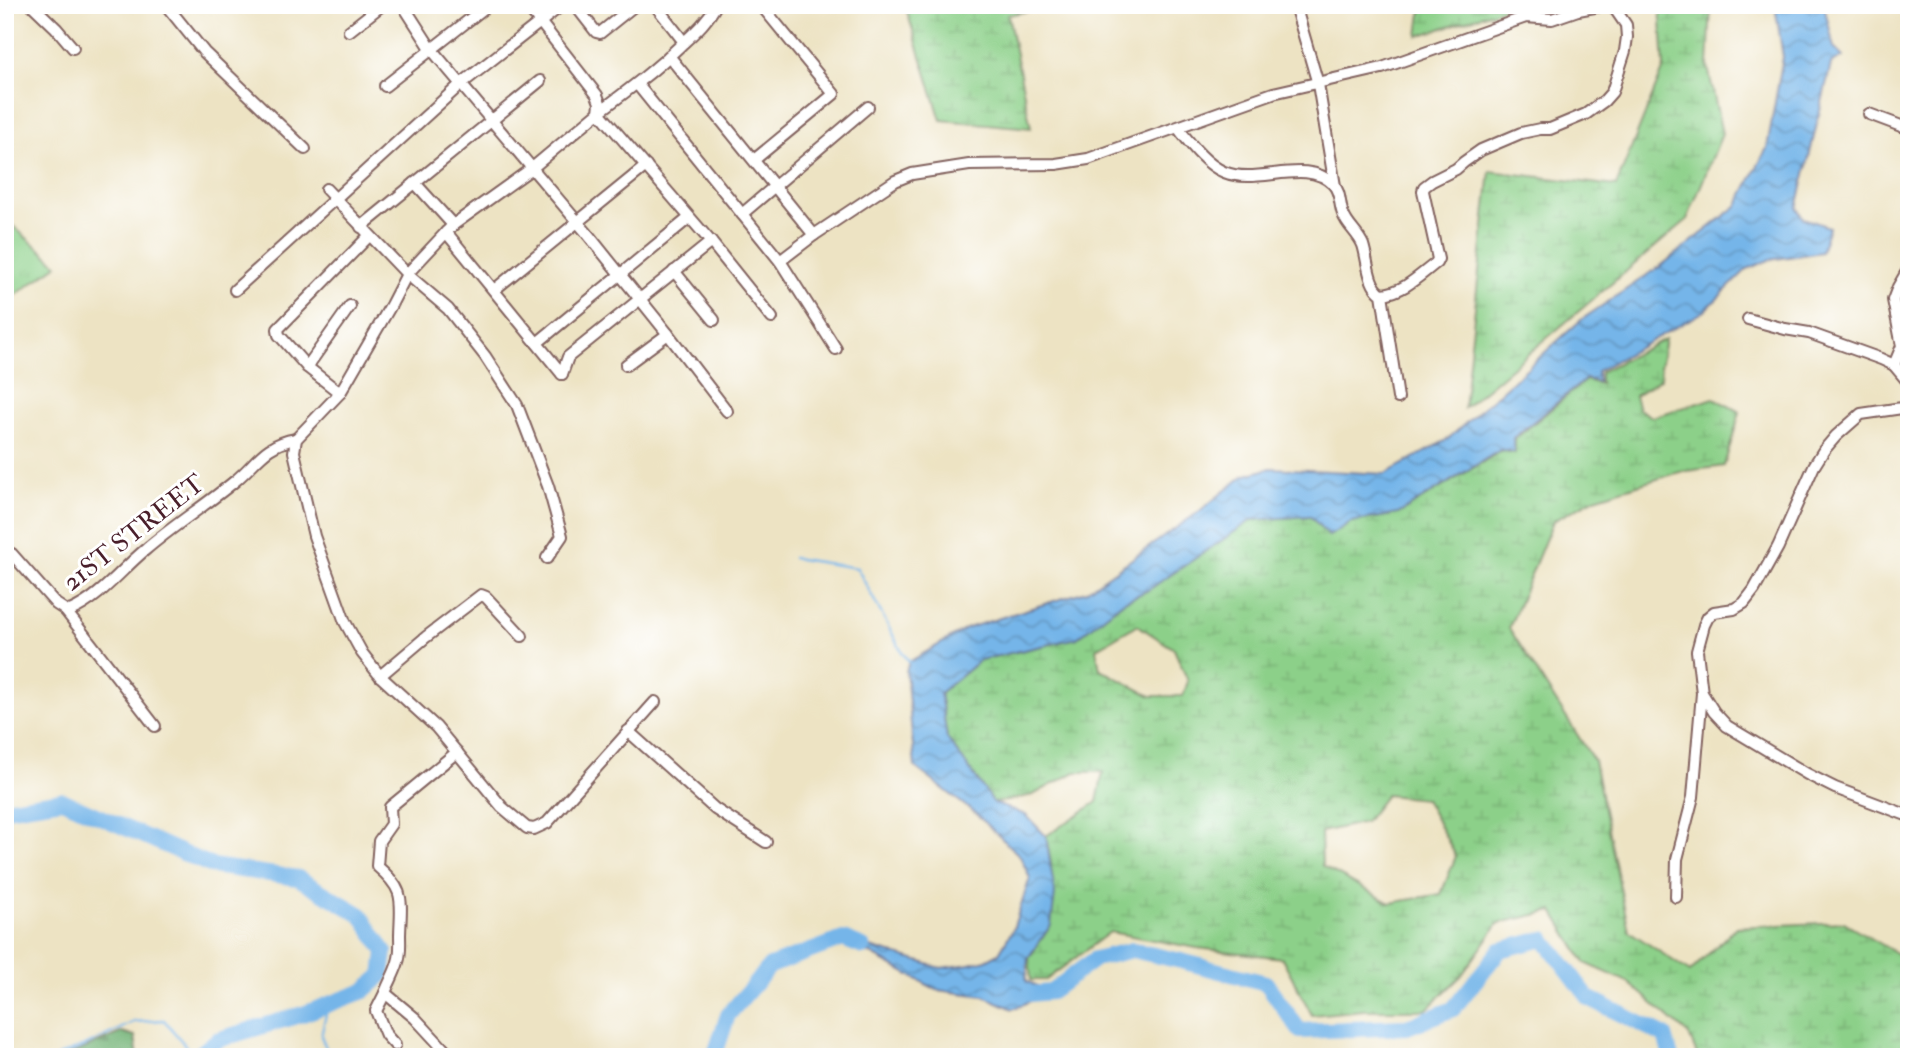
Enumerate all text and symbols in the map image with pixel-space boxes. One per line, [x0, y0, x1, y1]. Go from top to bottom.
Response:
street label: 21ST STREET [56, 468, 211, 598]

